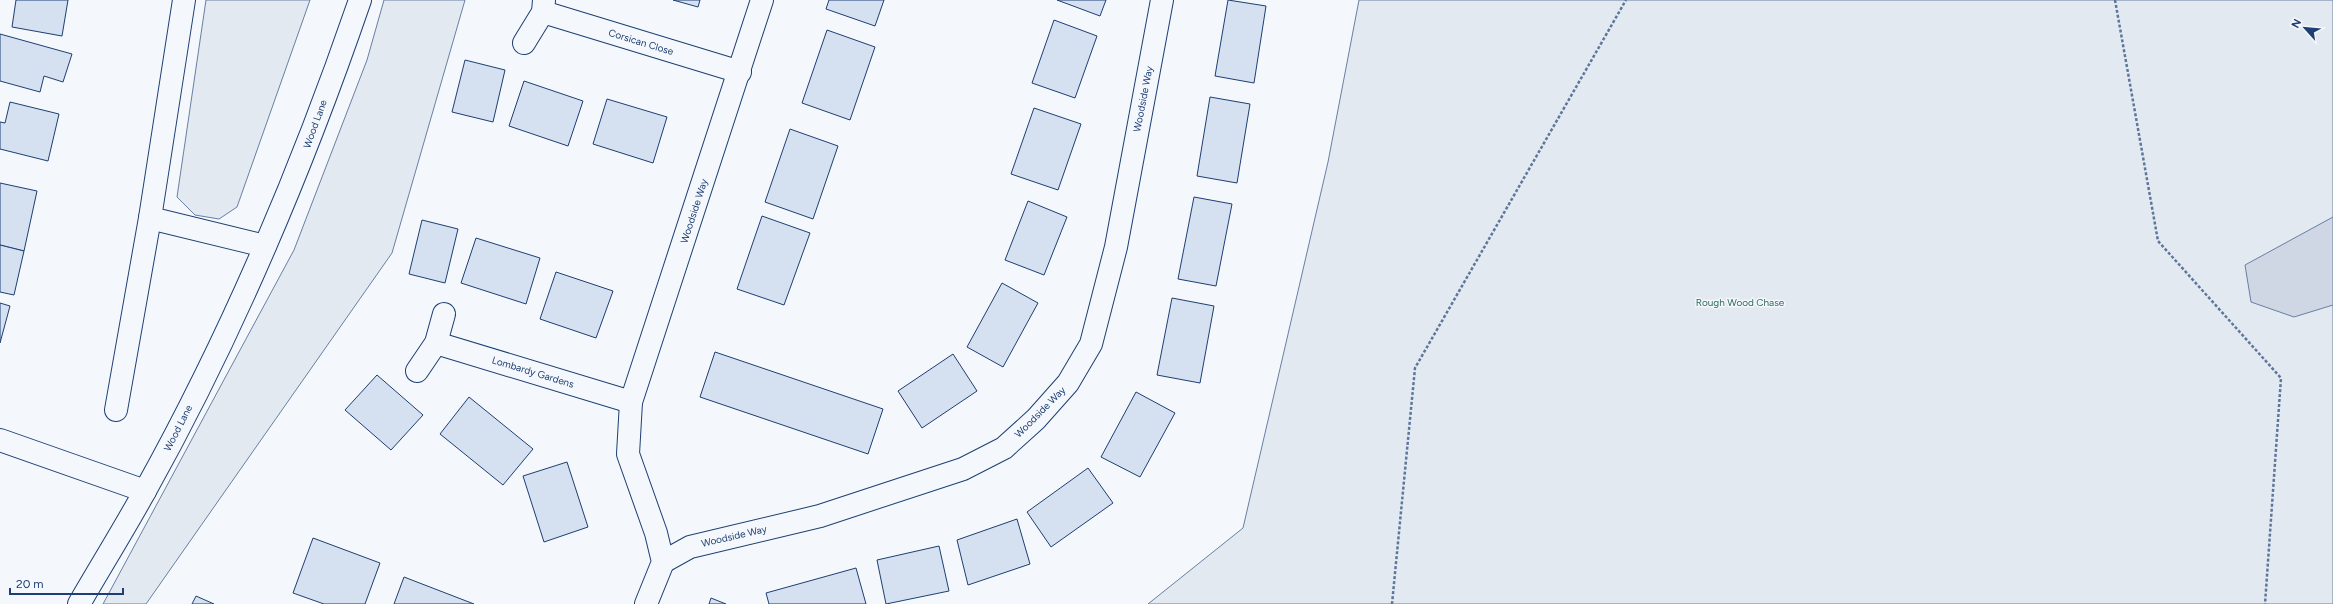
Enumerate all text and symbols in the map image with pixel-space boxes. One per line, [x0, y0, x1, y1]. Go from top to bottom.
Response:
north arrow [2285, 8, 2325, 48]
text: N [2289, 17, 2304, 30]
street label: Corsican Close [607, 26, 676, 58]
street label: Woodside Way [1130, 64, 1156, 133]
street label: Wood Lane [300, 98, 330, 150]
street label: Woodside Way [677, 176, 711, 245]
park label: Rough Wood Chase [1696, 296, 1785, 309]
street label: Lombardy Gardens [490, 353, 576, 391]
street label: Woodside Way [1012, 383, 1069, 440]
street label: Wood Lane [161, 402, 195, 453]
street label: Woodside Way [700, 522, 769, 550]
scale bar [10, 570, 123, 596]
text: 20 m [16, 577, 44, 591]

